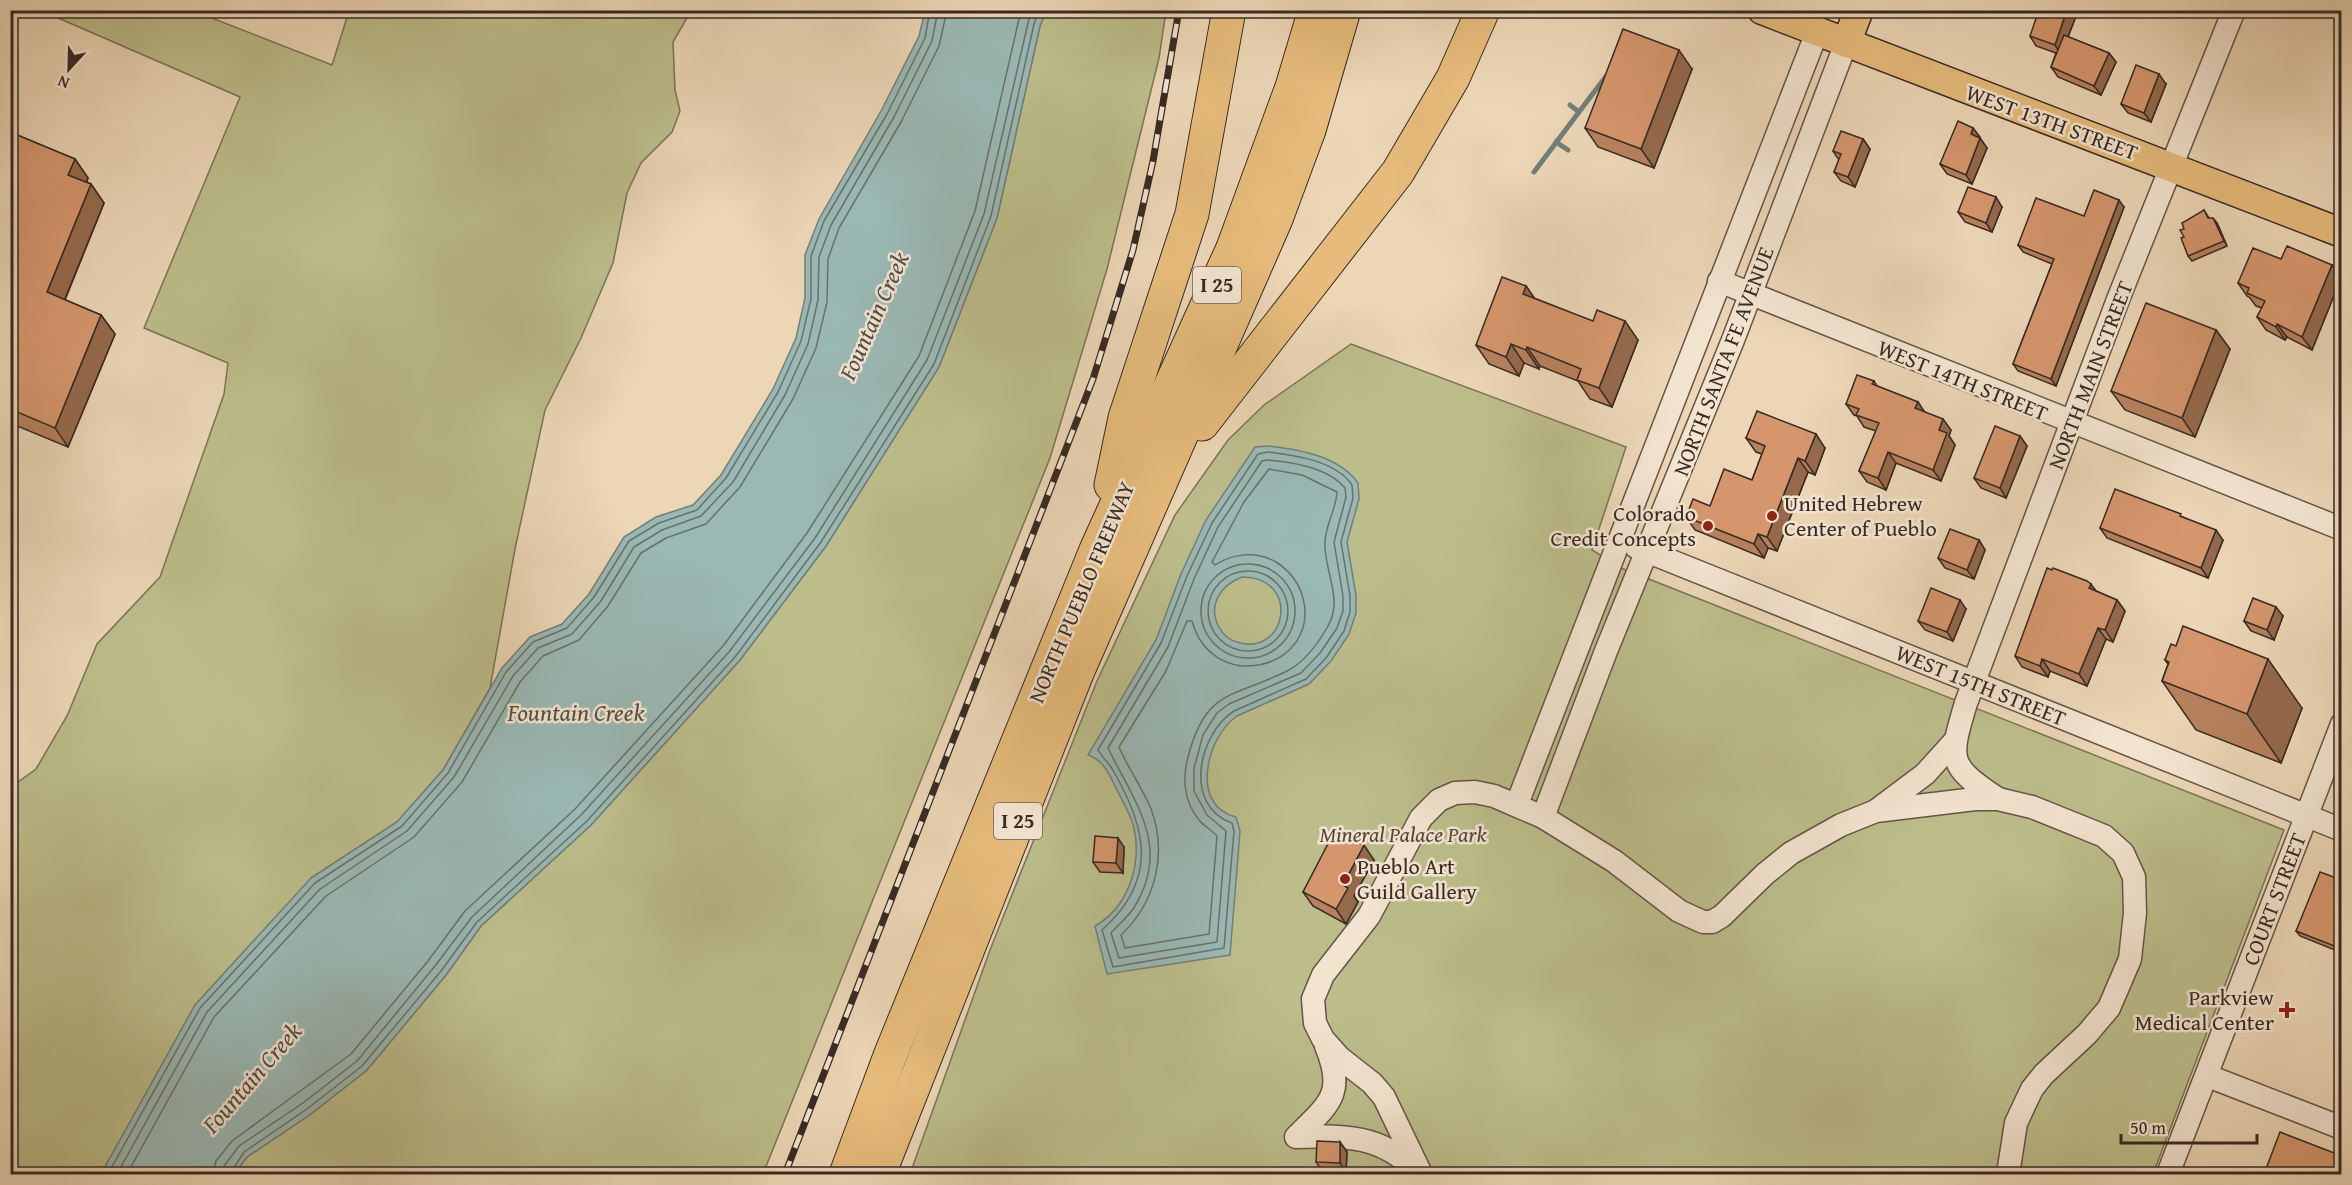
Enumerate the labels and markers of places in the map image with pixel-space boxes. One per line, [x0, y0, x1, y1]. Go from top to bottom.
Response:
place label: United Hebrew Center of Pueblo [1784, 487, 1937, 544]
place label: Colorado Credit Concepts [1550, 497, 1696, 554]
marker: United Hebrew Center of Pueblo [1765, 509, 1779, 523]
marker: Colorado Credit Concepts [1701, 519, 1715, 533]
place label: Pueblo Art Guild Gallery [1357, 850, 1477, 907]
marker: Pueblo Art Guild Gallery [1338, 872, 1352, 886]
place label: Parkview Medical Center [2135, 981, 2274, 1038]
marker: Parkview Medical Center [2278, 1001, 2296, 1019]

